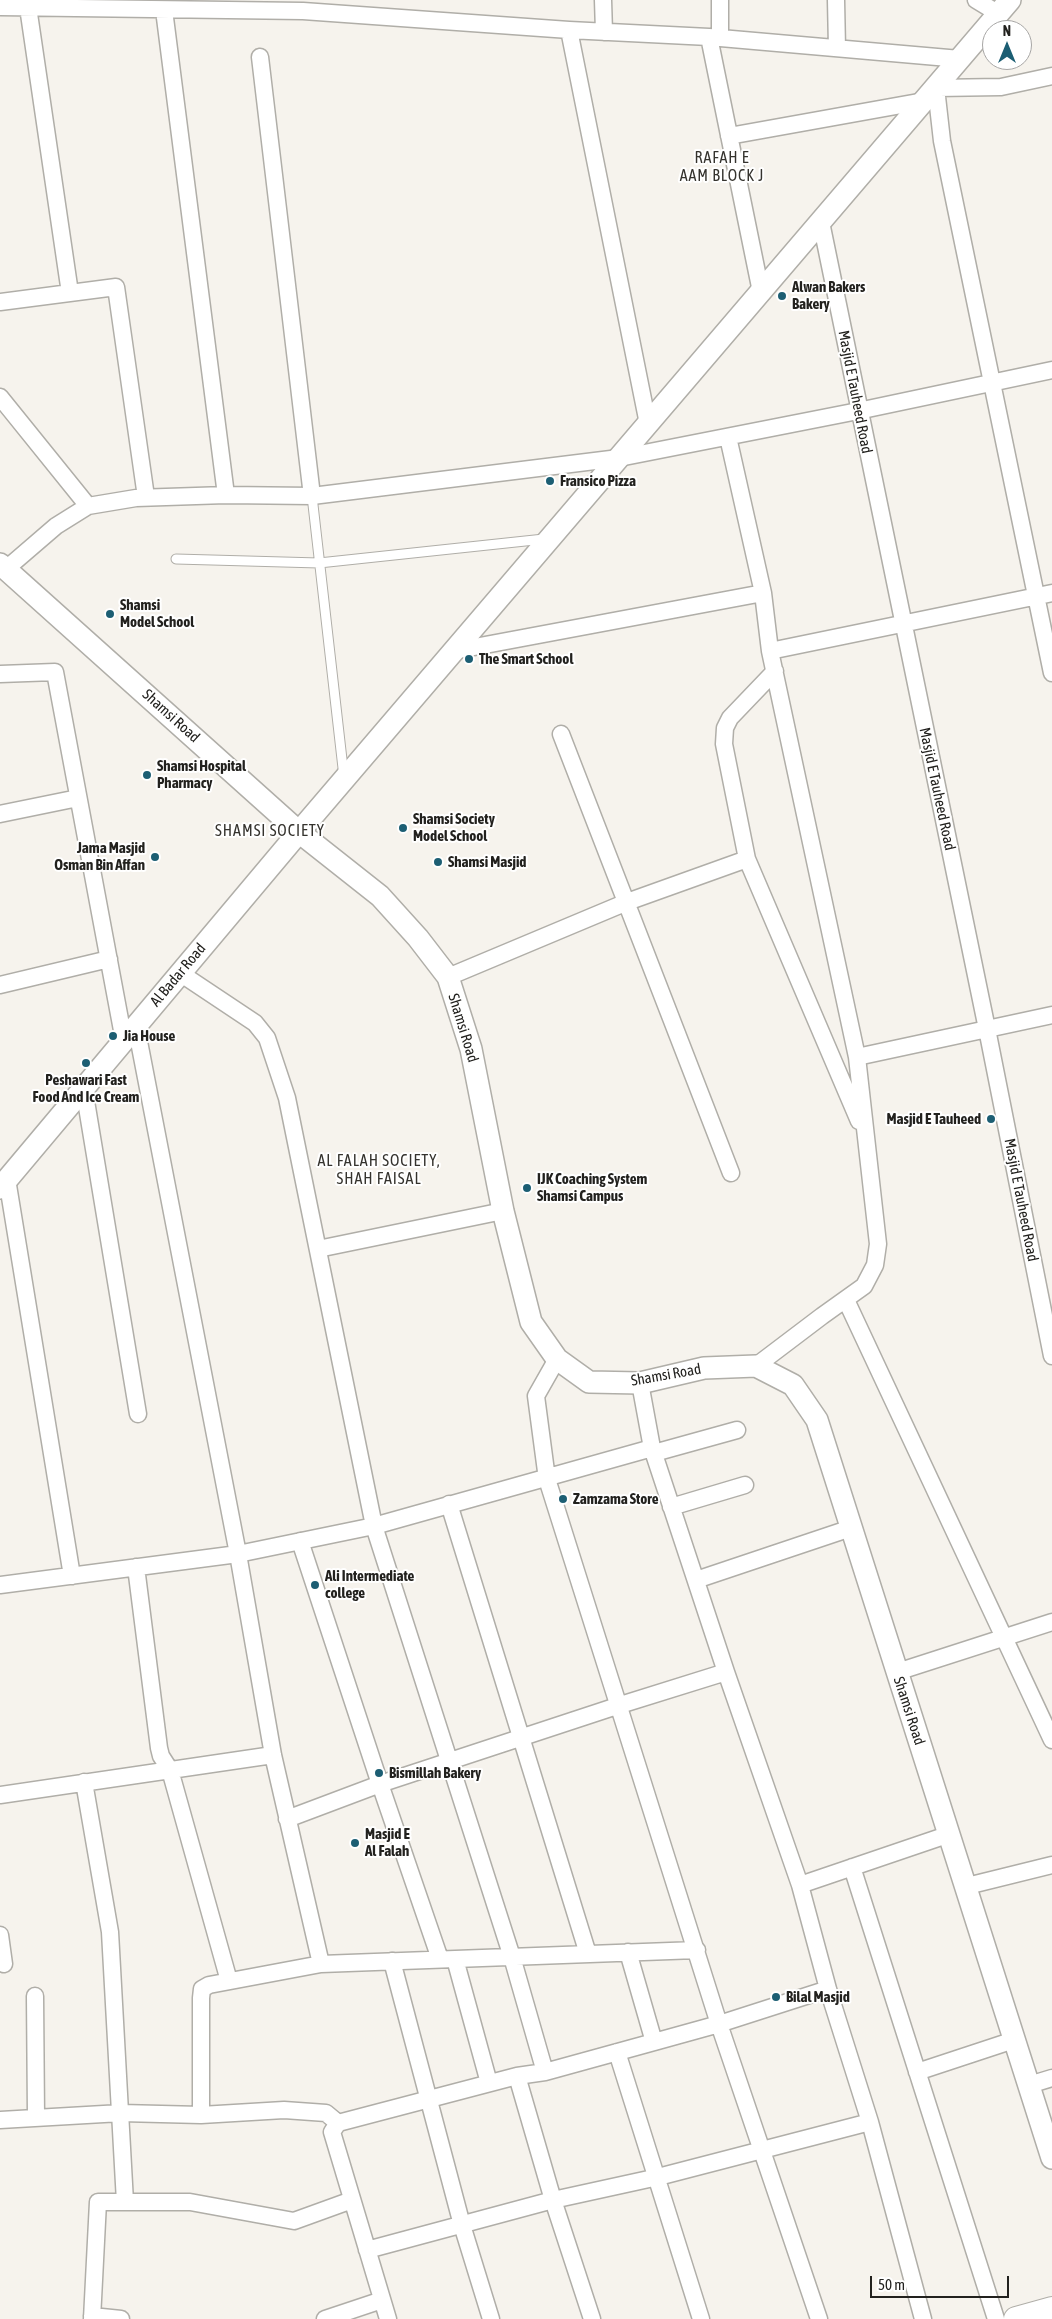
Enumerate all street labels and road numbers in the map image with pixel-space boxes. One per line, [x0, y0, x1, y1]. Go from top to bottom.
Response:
street label: Masjid E Tauheed Road [834, 329, 876, 455]
street label: Shamsi Road [139, 686, 203, 746]
street label: Masjid E Tauheed Road [915, 726, 959, 852]
street label: Al Badar Road [146, 940, 210, 1010]
street label: Shamsi Road [444, 992, 482, 1064]
street label: Masjid E Tauheed Road [1000, 1137, 1042, 1263]
street label: Shamsi Road [630, 1360, 702, 1390]
street label: Shamsi Road [890, 1675, 928, 1747]

